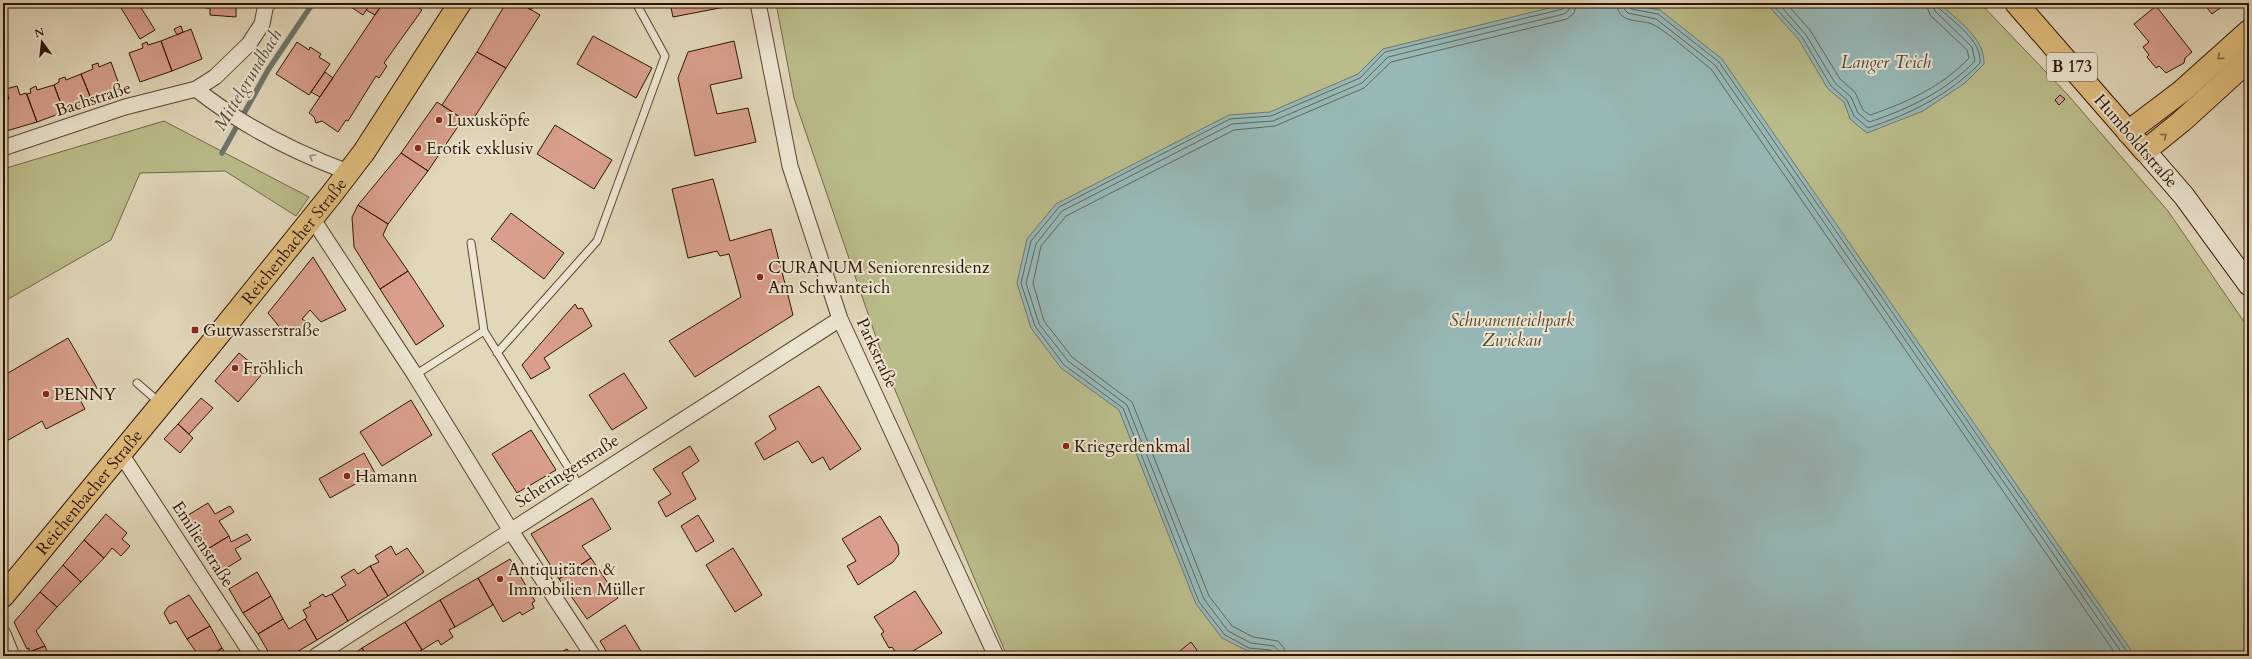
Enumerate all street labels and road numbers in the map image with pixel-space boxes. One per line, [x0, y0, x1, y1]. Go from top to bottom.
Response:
road number: B 173 [2047, 53, 2097, 81]
street label: Bachstraße [52, 76, 134, 122]
street label: Humboldtstraße [2089, 89, 2183, 193]
street label: Reichenbacher Straße [236, 173, 352, 309]
street label: Parkstraße [851, 314, 903, 392]
street label: Reichenbacher Straße [30, 424, 148, 559]
street label: Scheringerstraße [510, 429, 624, 513]
street label: Emilienstraße [167, 496, 239, 592]

